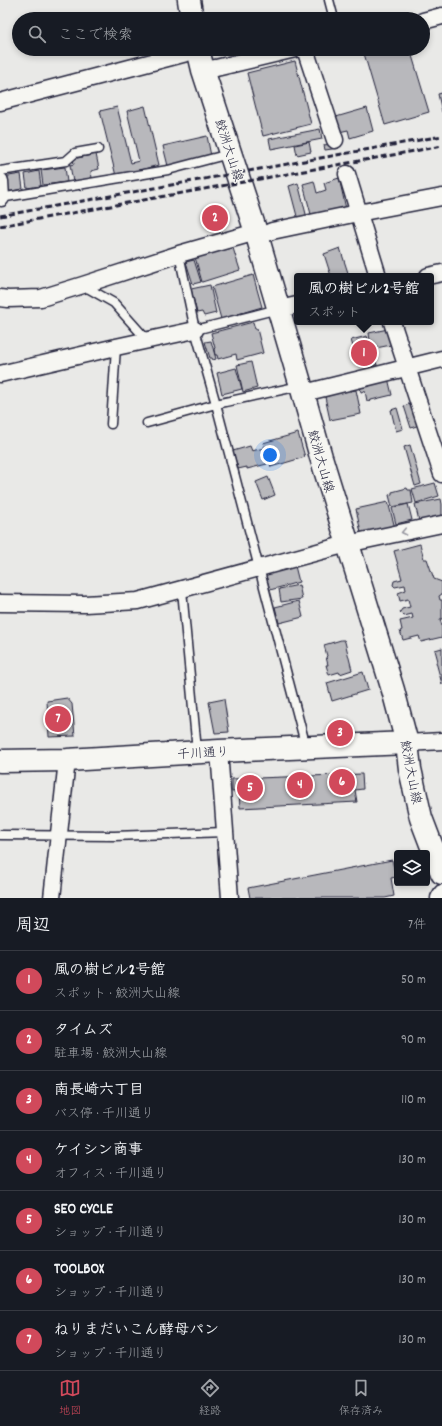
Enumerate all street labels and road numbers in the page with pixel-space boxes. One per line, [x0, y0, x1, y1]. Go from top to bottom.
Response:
street label: 鮫洲大山線 [209, 117, 247, 186]
street label: 鮫洲大山線 [302, 428, 338, 497]
street label: 鮫洲大山線 [394, 739, 425, 807]
street label: 千川通り [177, 744, 230, 765]

